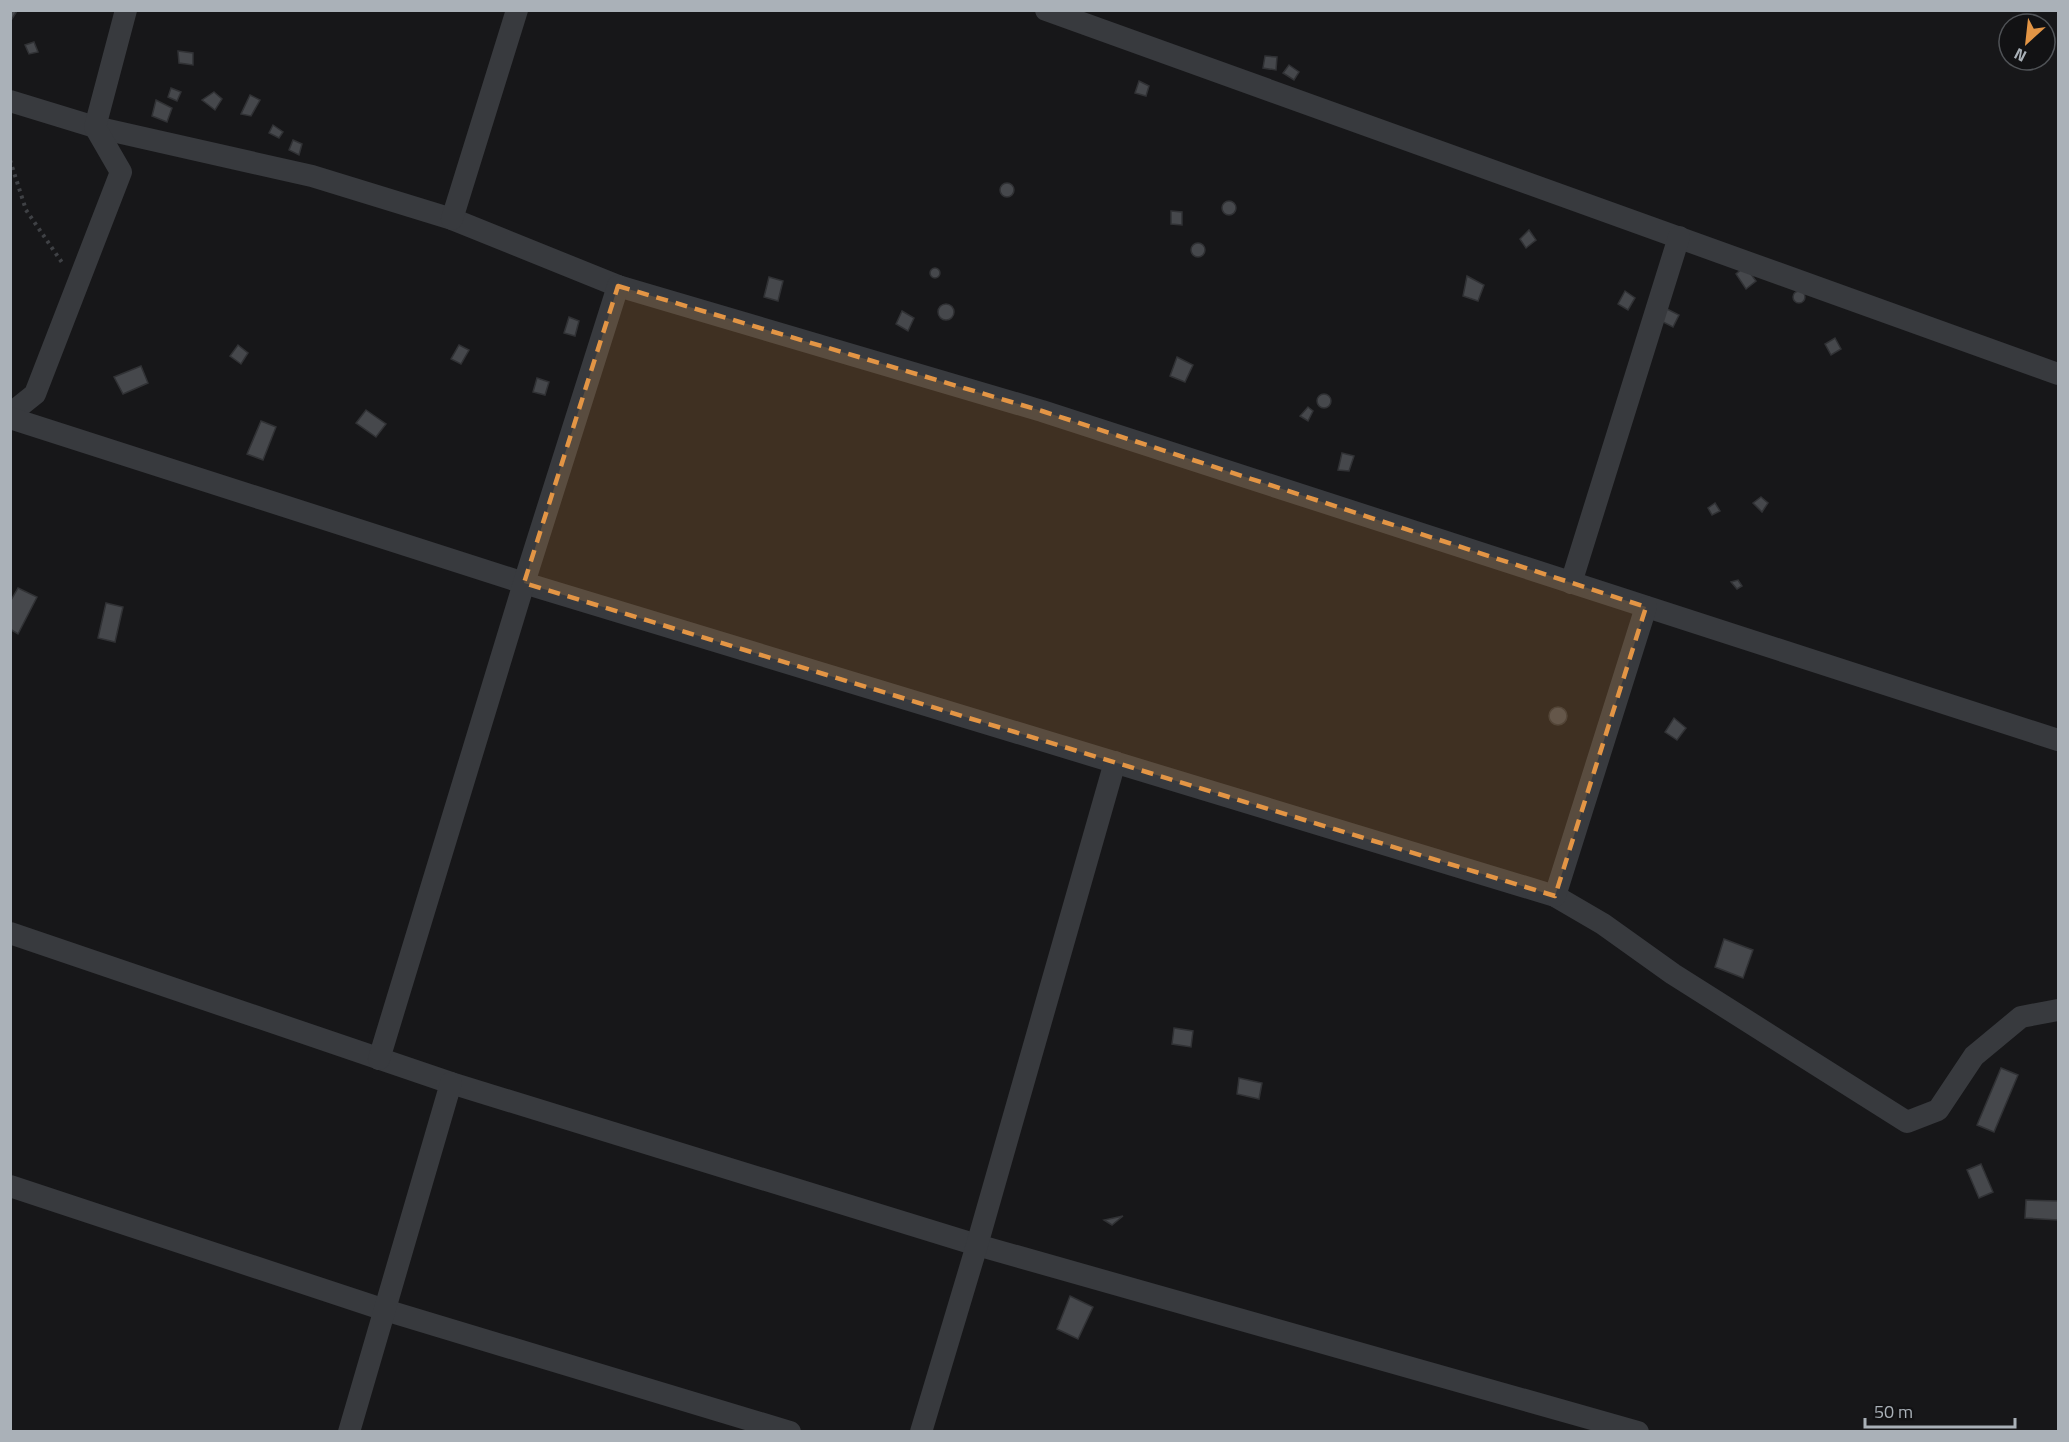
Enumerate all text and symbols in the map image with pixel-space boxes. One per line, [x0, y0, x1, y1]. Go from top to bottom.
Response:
north arrow [1997, 12, 2057, 72]
text: N [2010, 42, 2031, 69]
scale bar [1865, 1391, 2015, 1429]
text: 50 m [1874, 1398, 1913, 1425]

